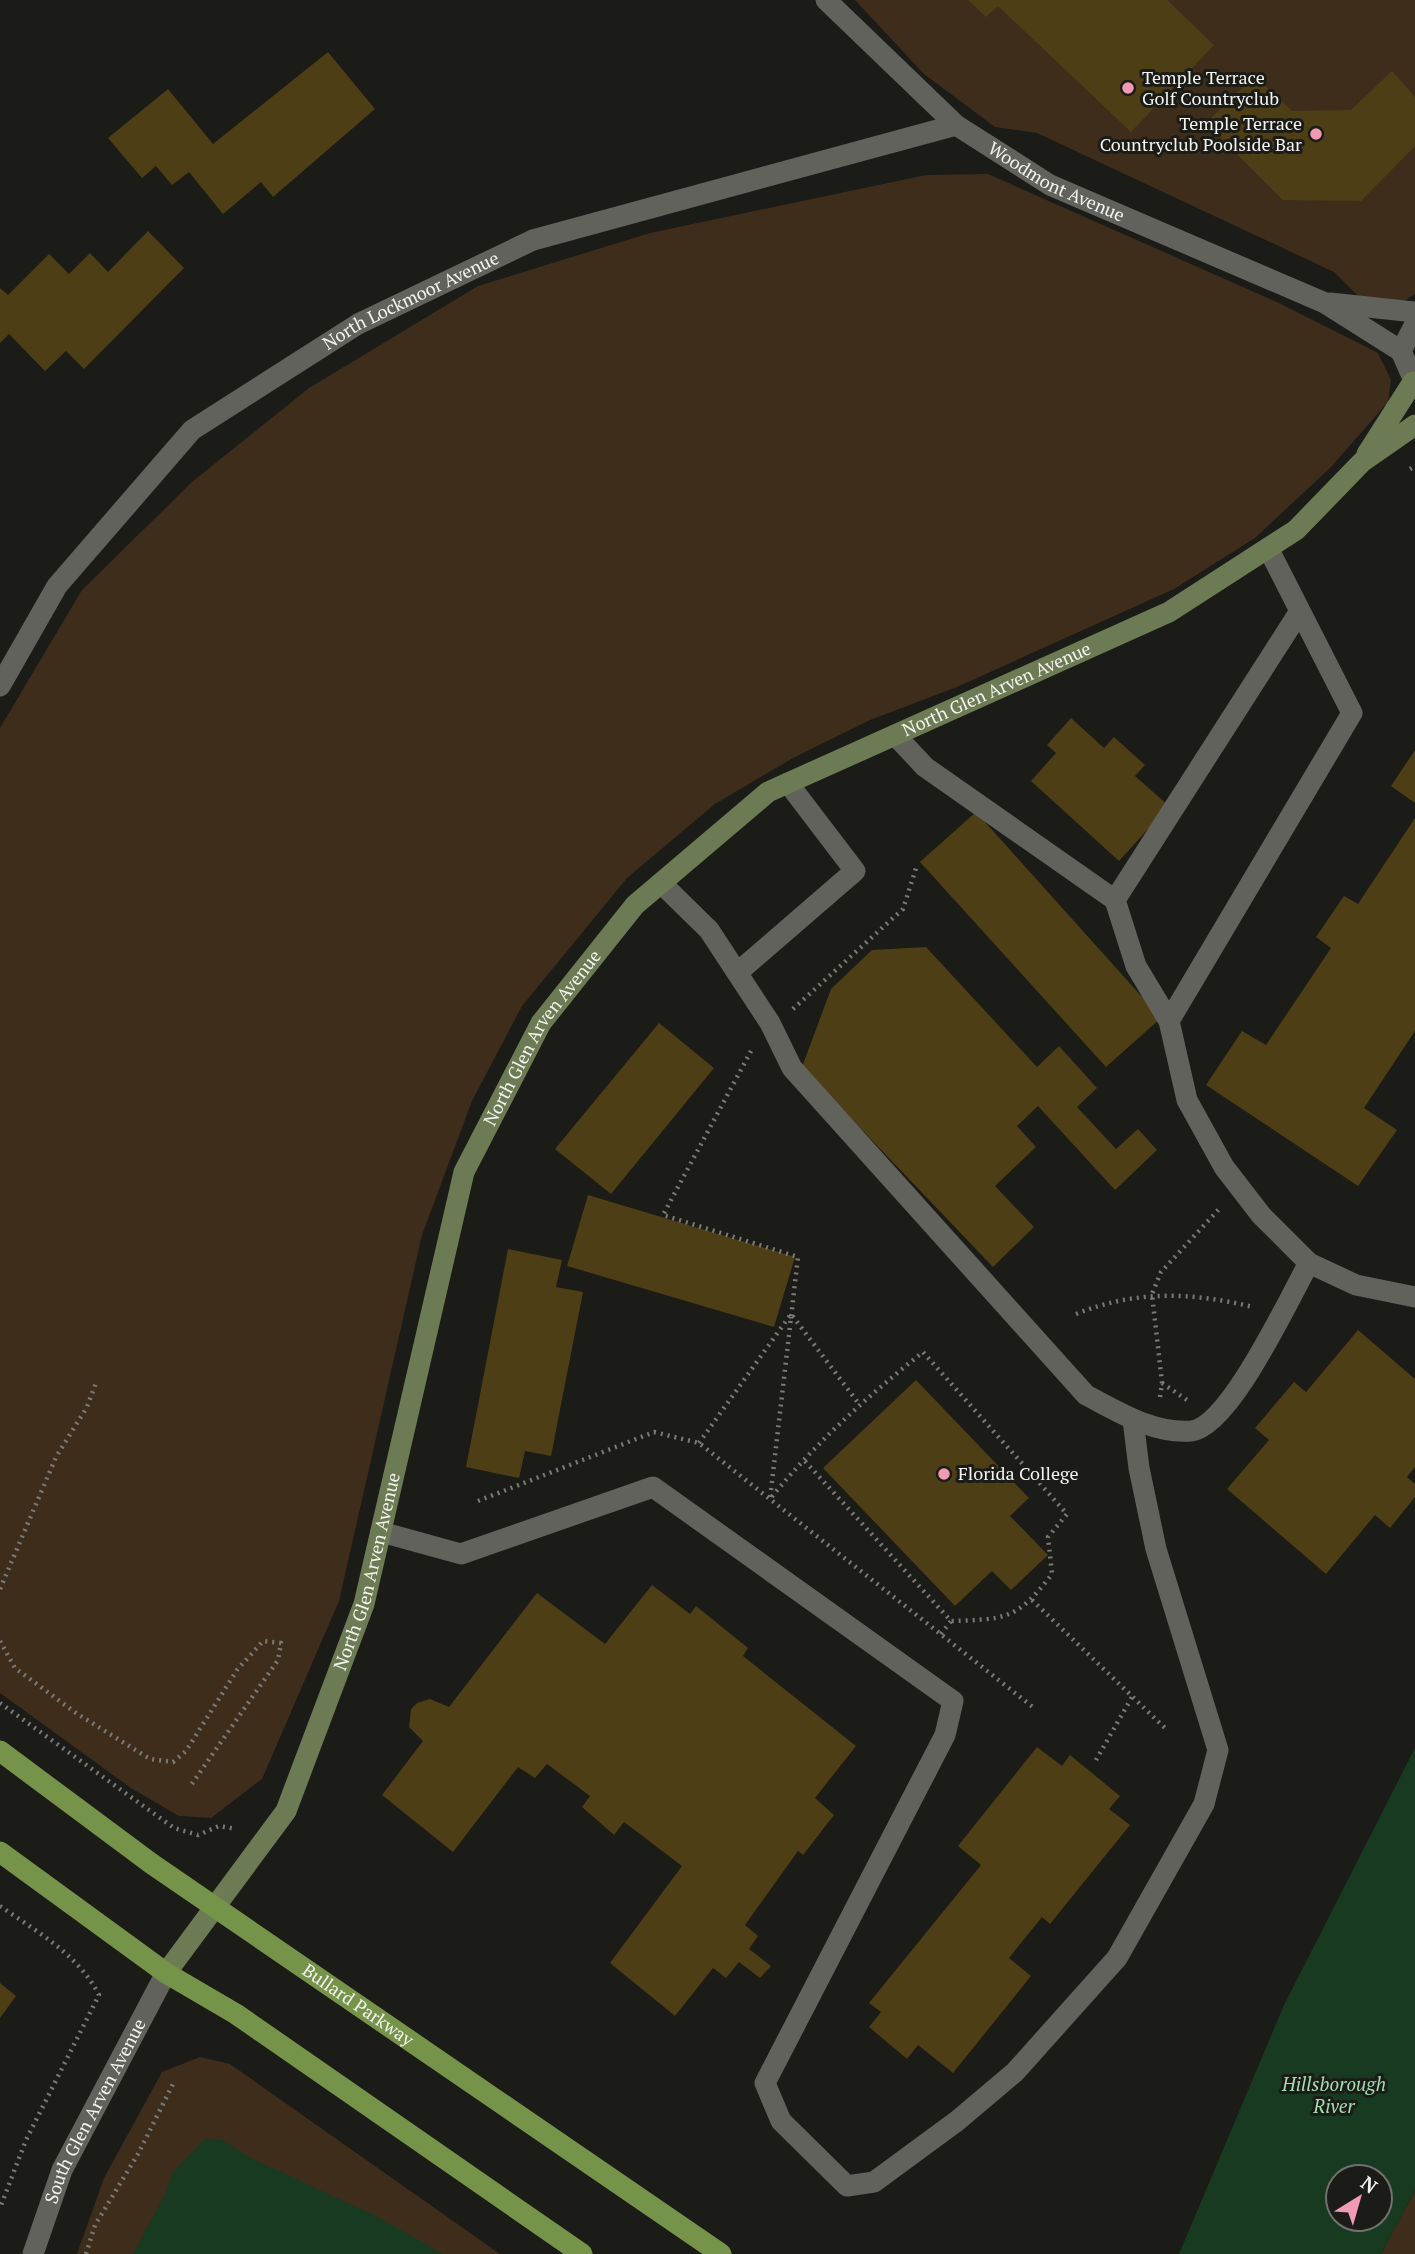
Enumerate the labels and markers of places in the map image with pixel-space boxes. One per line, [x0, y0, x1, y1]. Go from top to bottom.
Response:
place label: Temple Terrace Golf Countryclub [1142, 65, 1279, 110]
marker: Temple Terrace Golf Countryclub [1120, 80, 1136, 96]
place label: Temple Terrace Countryclub Poolside Bar [1100, 111, 1302, 156]
marker: Temple Terrace Countryclub Poolside Bar [1308, 126, 1324, 142]
place label: Florida College [958, 1461, 1078, 1485]
marker: Florida College [936, 1466, 952, 1482]

